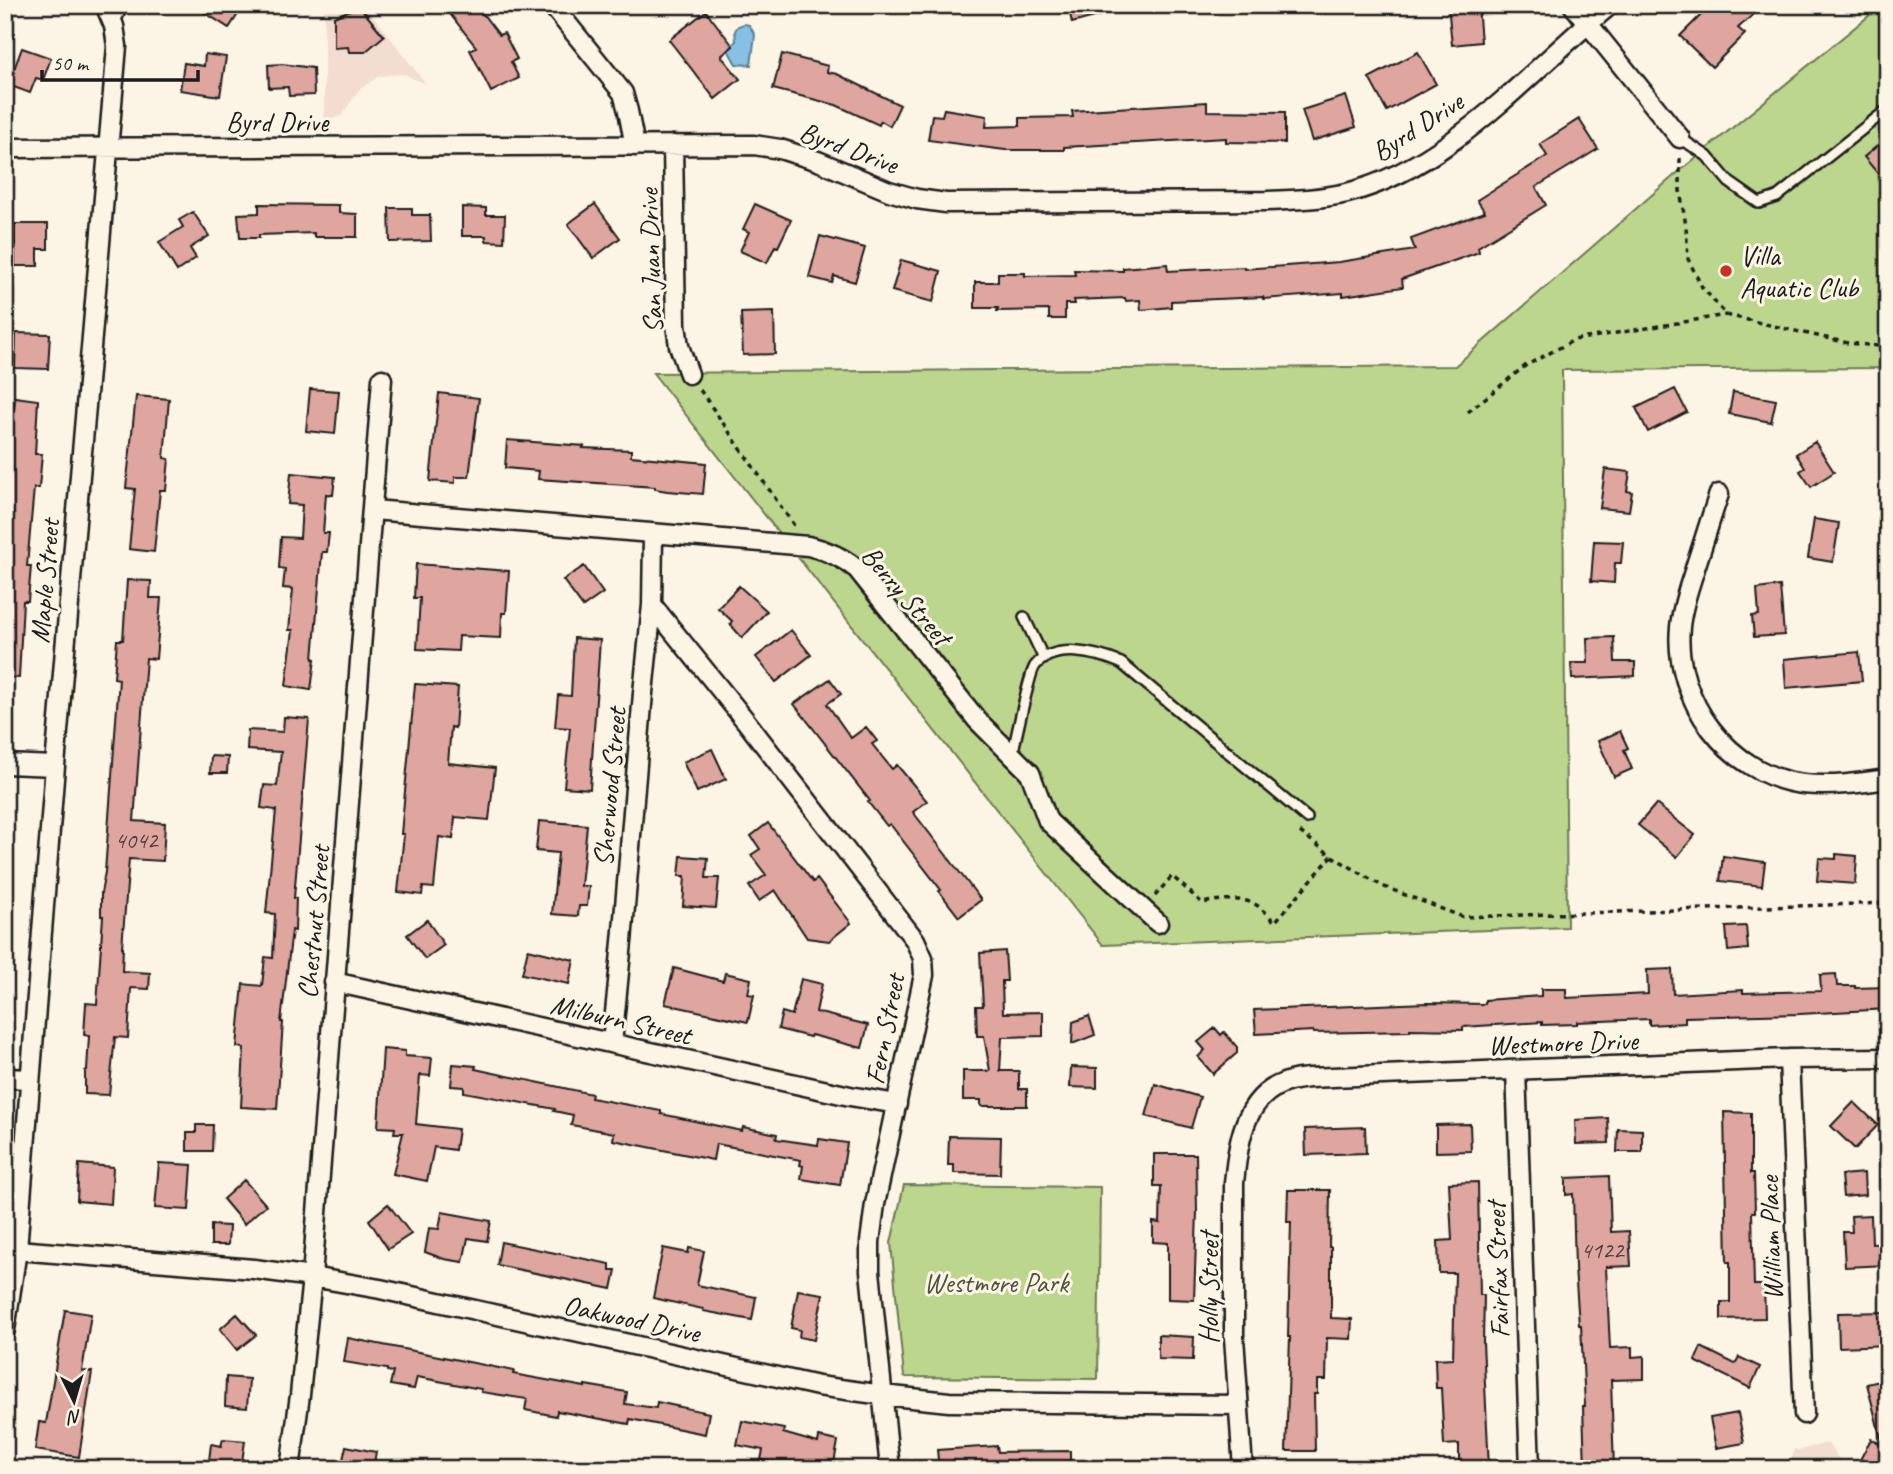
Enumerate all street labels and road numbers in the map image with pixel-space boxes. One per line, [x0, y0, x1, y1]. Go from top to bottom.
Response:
street label: Byrd Drive [1365, 83, 1471, 169]
street label: Byrd Drive [226, 104, 330, 139]
street label: Byrd Drive [795, 114, 905, 182]
street label: San Juan Drive [630, 186, 671, 334]
street label: Maple Street [22, 515, 68, 644]
street label: Berry Street [854, 538, 962, 655]
street label: Sherwood Street [585, 704, 634, 868]
street label: Chestnut Street [289, 841, 338, 1000]
street label: Fern Street [857, 968, 913, 1087]
street label: Milburn Street [547, 986, 697, 1053]
street label: Westmore Drive [1488, 1022, 1640, 1063]
street label: William Place [1751, 1173, 1790, 1301]
street label: Fairfax Street [1477, 1197, 1517, 1339]
street label: Holly Street [1191, 1228, 1226, 1344]
street label: Oakwood Drive [560, 1287, 705, 1350]

